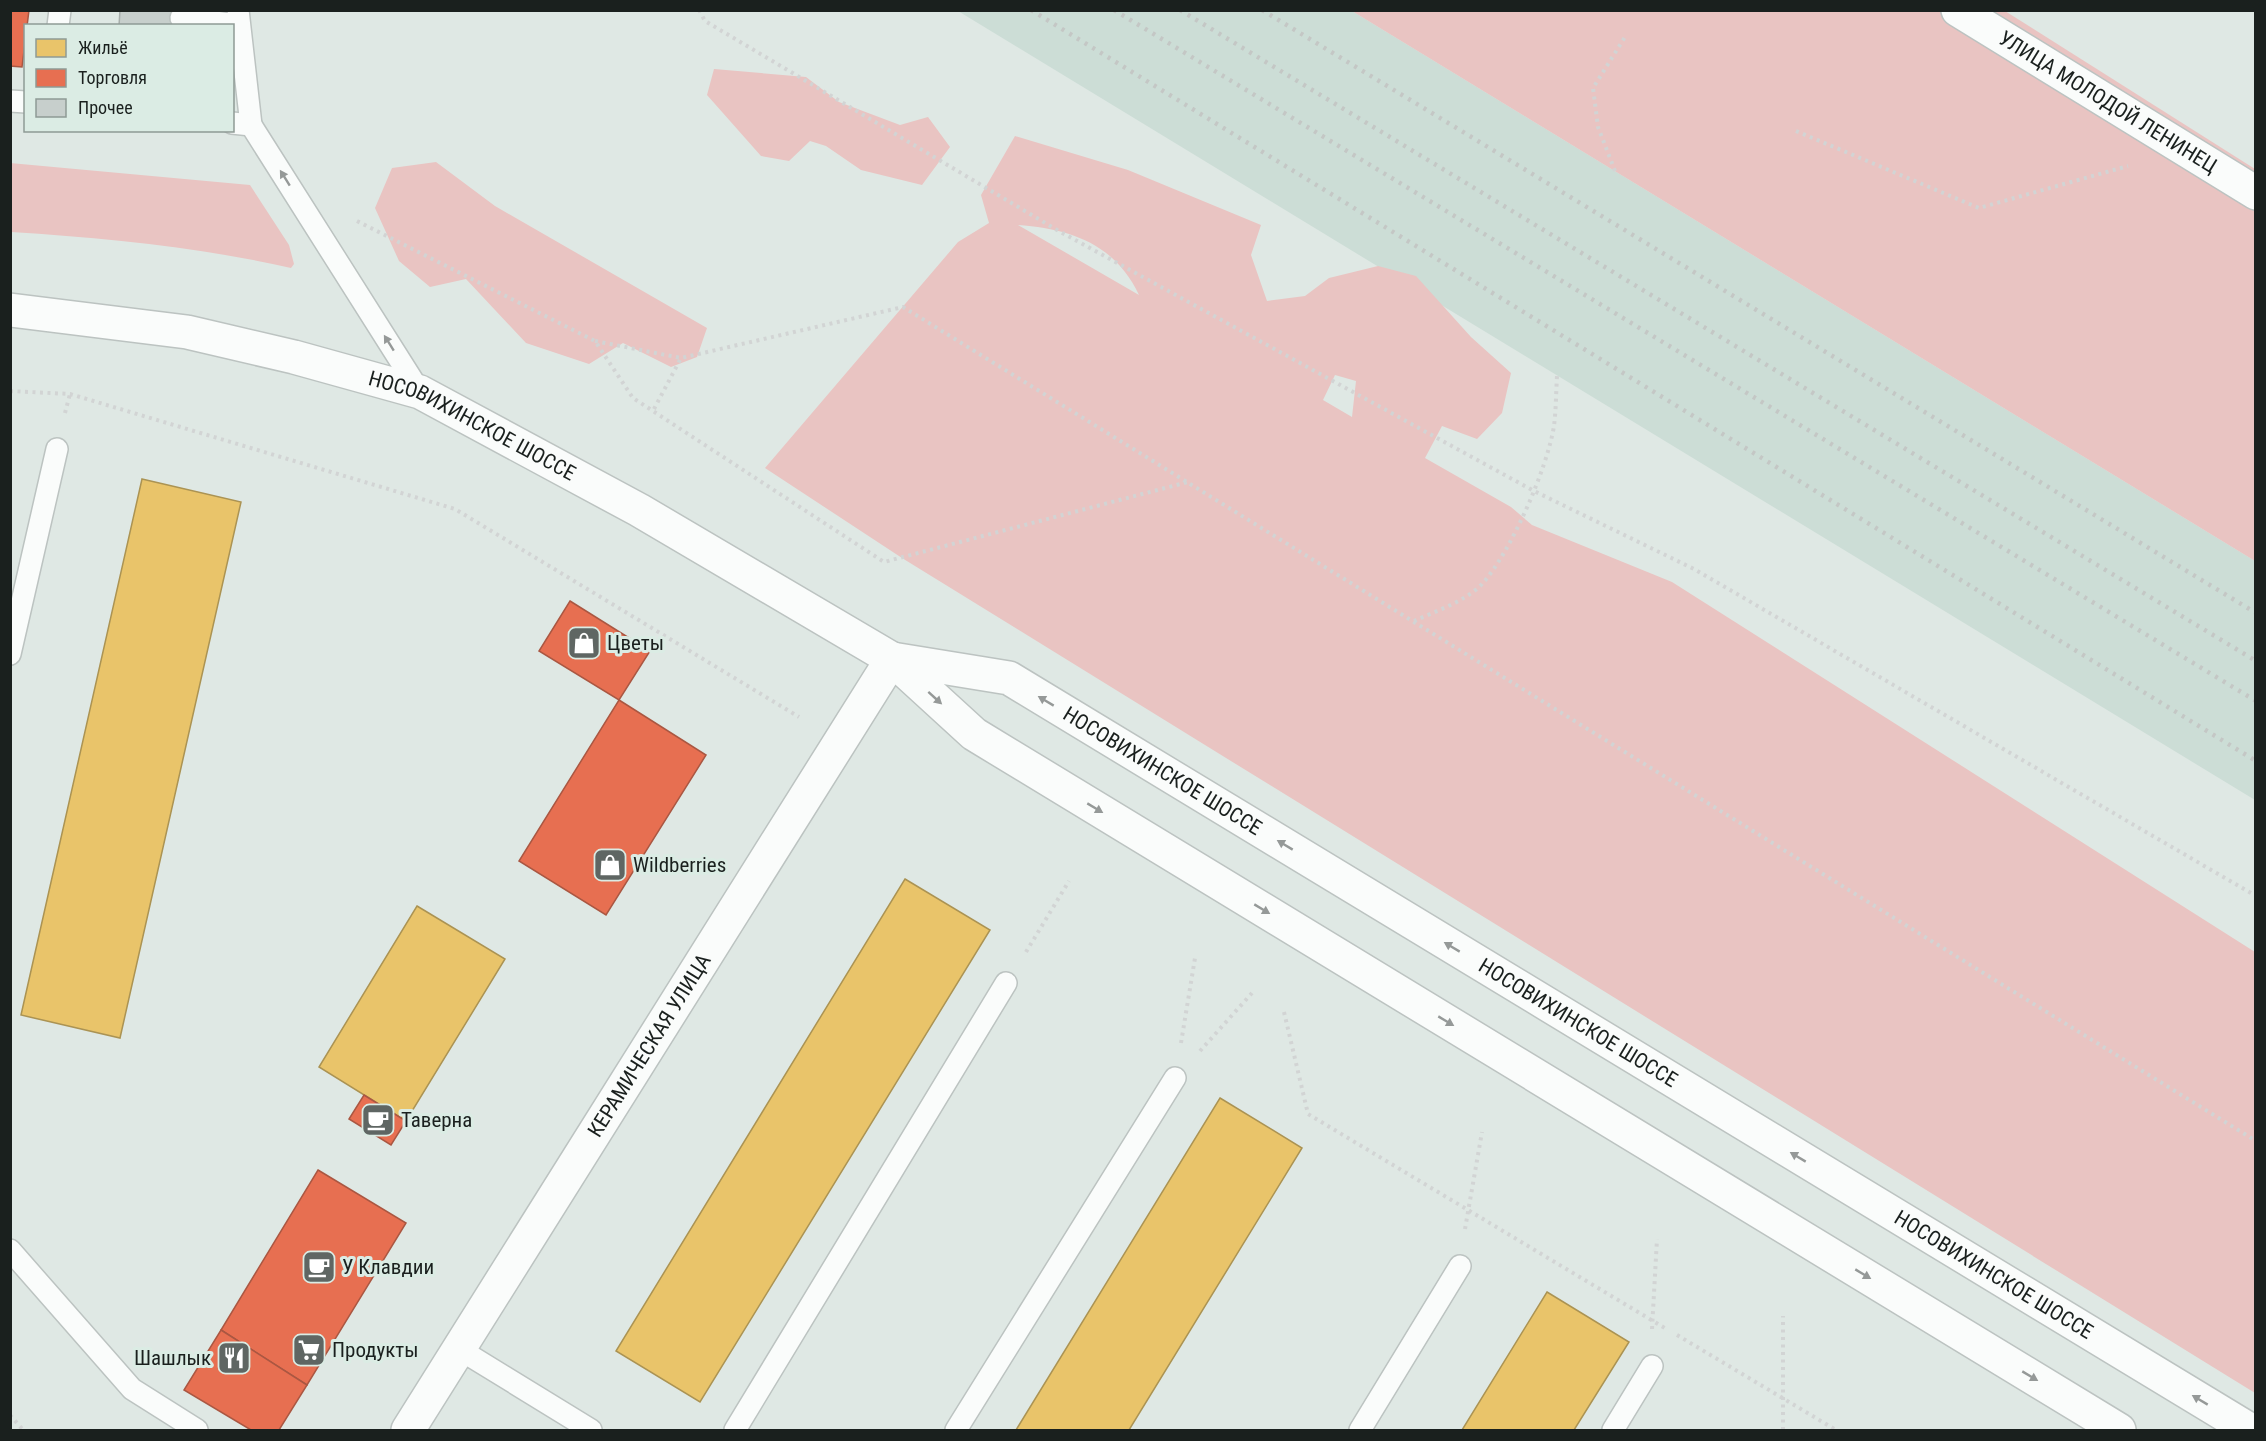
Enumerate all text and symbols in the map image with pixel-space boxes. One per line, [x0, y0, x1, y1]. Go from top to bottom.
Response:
legend [24, 24, 234, 132]
street label: УЛИЦА МОЛОДОЙ ЛЕНИНЕЦ [1995, 26, 2221, 178]
text: Жильё [78, 37, 128, 58]
text: Торговля [78, 67, 147, 88]
text: Прочее [78, 97, 133, 118]
one-way arrow [279, 170, 290, 186]
one-way arrow [384, 335, 395, 351]
street label: НОСОВИХИНСКОЕ ШОССЕ [366, 366, 580, 486]
shop icon: Цветы [566, 625, 602, 661]
place label: Цветы [607, 631, 664, 655]
one-way arrow [927, 691, 942, 704]
one-way arrow [1038, 695, 1054, 706]
street label: НОСОВИХИНСКОЕ ШОССЕ [1059, 702, 1266, 840]
one-way arrow [1087, 802, 1103, 813]
one-way arrow [1277, 840, 1293, 851]
shop icon: Wildberries [592, 847, 628, 883]
place label: Wildberries [633, 853, 726, 877]
one-way arrow [1254, 903, 1270, 914]
one-way arrow [1444, 941, 1460, 952]
street label: КЕРАМИЧЕСКАЯ УЛИЦА [583, 950, 716, 1141]
street label: НОСОВИХИНСКОЕ ШОССЕ [1475, 954, 1682, 1092]
one-way arrow [1438, 1015, 1454, 1026]
cafe icon: Таверна [360, 1102, 396, 1138]
place label: Таверна [401, 1108, 472, 1132]
one-way arrow [1790, 1151, 1806, 1162]
street label: НОСОВИХИНСКОЕ ШОССЕ [1890, 1205, 2097, 1344]
cafe icon: У Клавдии [301, 1249, 337, 1285]
place label: У Клавдии [342, 1255, 434, 1279]
one-way arrow [1855, 1269, 1871, 1280]
supermarket icon: Продукты [291, 1332, 327, 1368]
place label: Продукты [332, 1338, 419, 1362]
restaurant icon: Шашлык [216, 1340, 252, 1376]
place label: Шашлык [134, 1346, 211, 1370]
one-way arrow [2022, 1370, 2038, 1381]
one-way arrow [2192, 1395, 2208, 1406]

